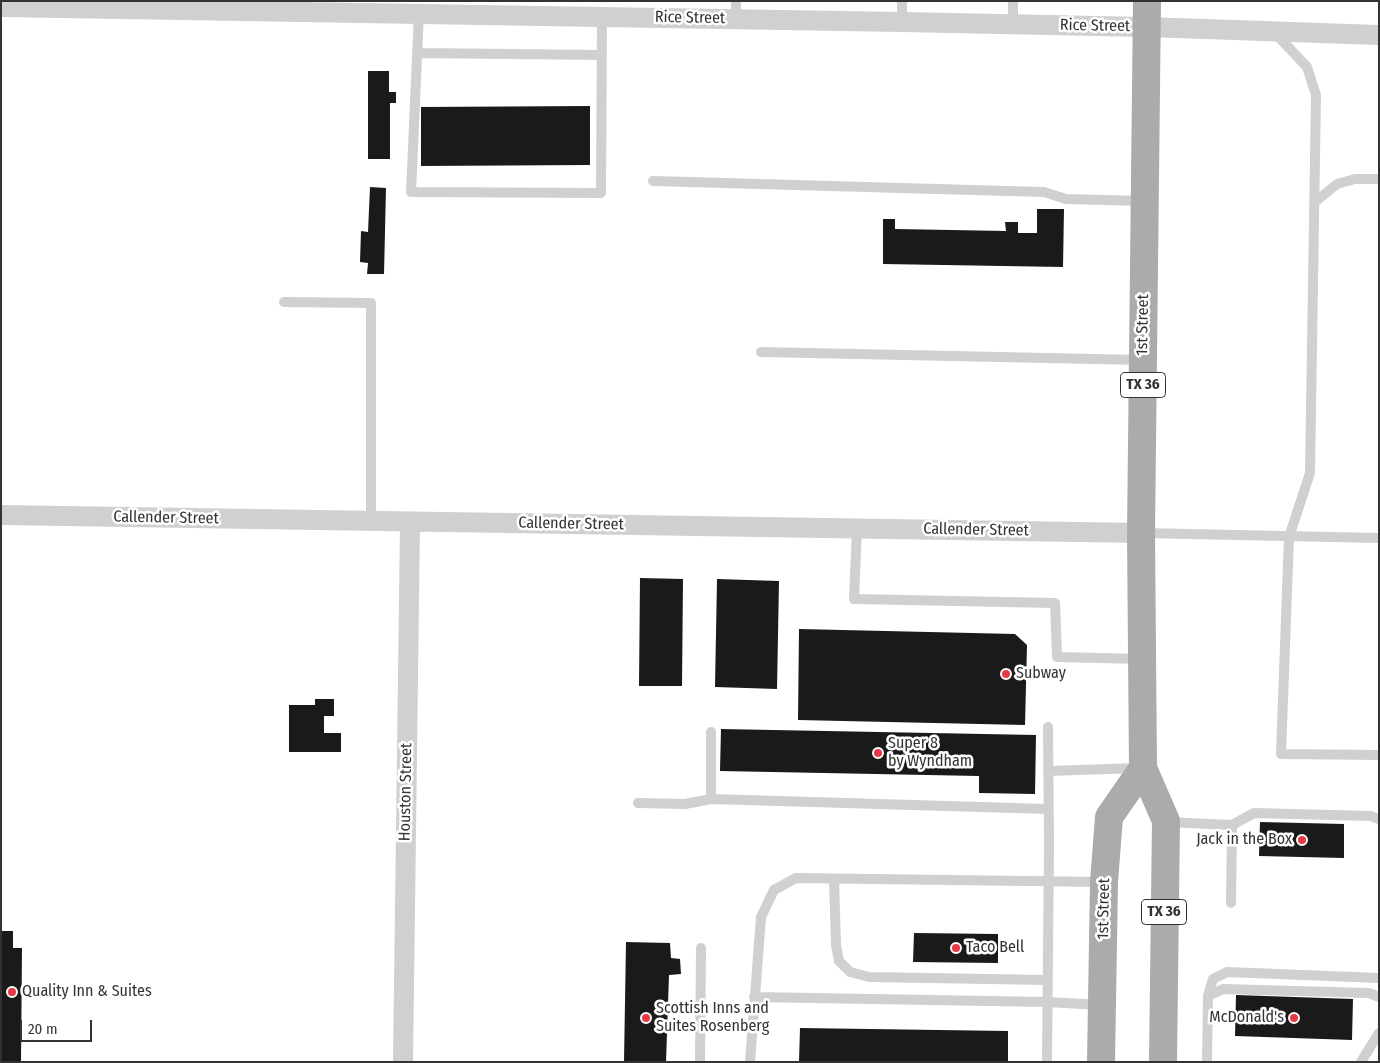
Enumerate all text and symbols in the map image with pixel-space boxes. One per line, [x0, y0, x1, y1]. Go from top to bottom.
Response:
street label: Rice Street [655, 8, 725, 28]
street label: Rice Street [1060, 16, 1130, 36]
street label: 1st Street [1133, 294, 1153, 356]
road number: TX 36 [1120, 372, 1166, 398]
street label: Callender Street [113, 507, 219, 529]
street label: Callender Street [518, 513, 624, 535]
street label: Callender Street [923, 519, 1029, 541]
place label: Subway [1016, 664, 1066, 684]
marker: Subway [1000, 668, 1012, 680]
place label: Super 8 by Wyndham [888, 734, 972, 772]
street label: Houston Street [396, 743, 416, 841]
marker: Super 8 by Wyndham [872, 747, 884, 759]
place label: Jack in the Box [1196, 830, 1292, 850]
marker: Jack in the Box [1296, 834, 1308, 846]
street label: 1st Street [1094, 878, 1114, 940]
road number: TX 36 [1142, 900, 1186, 924]
place label: Taco Bell [966, 938, 1024, 958]
marker: Taco Bell [950, 942, 962, 954]
place label: Quality Inn & Suites [22, 982, 152, 1002]
marker: Quality Inn & Suites [6, 986, 18, 998]
place label: Scottish Inns and Suites Rosenberg [656, 999, 769, 1037]
place label: McDonald's [1209, 1008, 1284, 1028]
scale bar [22, 1010, 95, 1042]
marker: Scottish Inns and Suites Rosenberg [640, 1012, 652, 1024]
marker: McDonald's [1288, 1012, 1300, 1024]
text: 20 m [28, 1020, 58, 1038]

